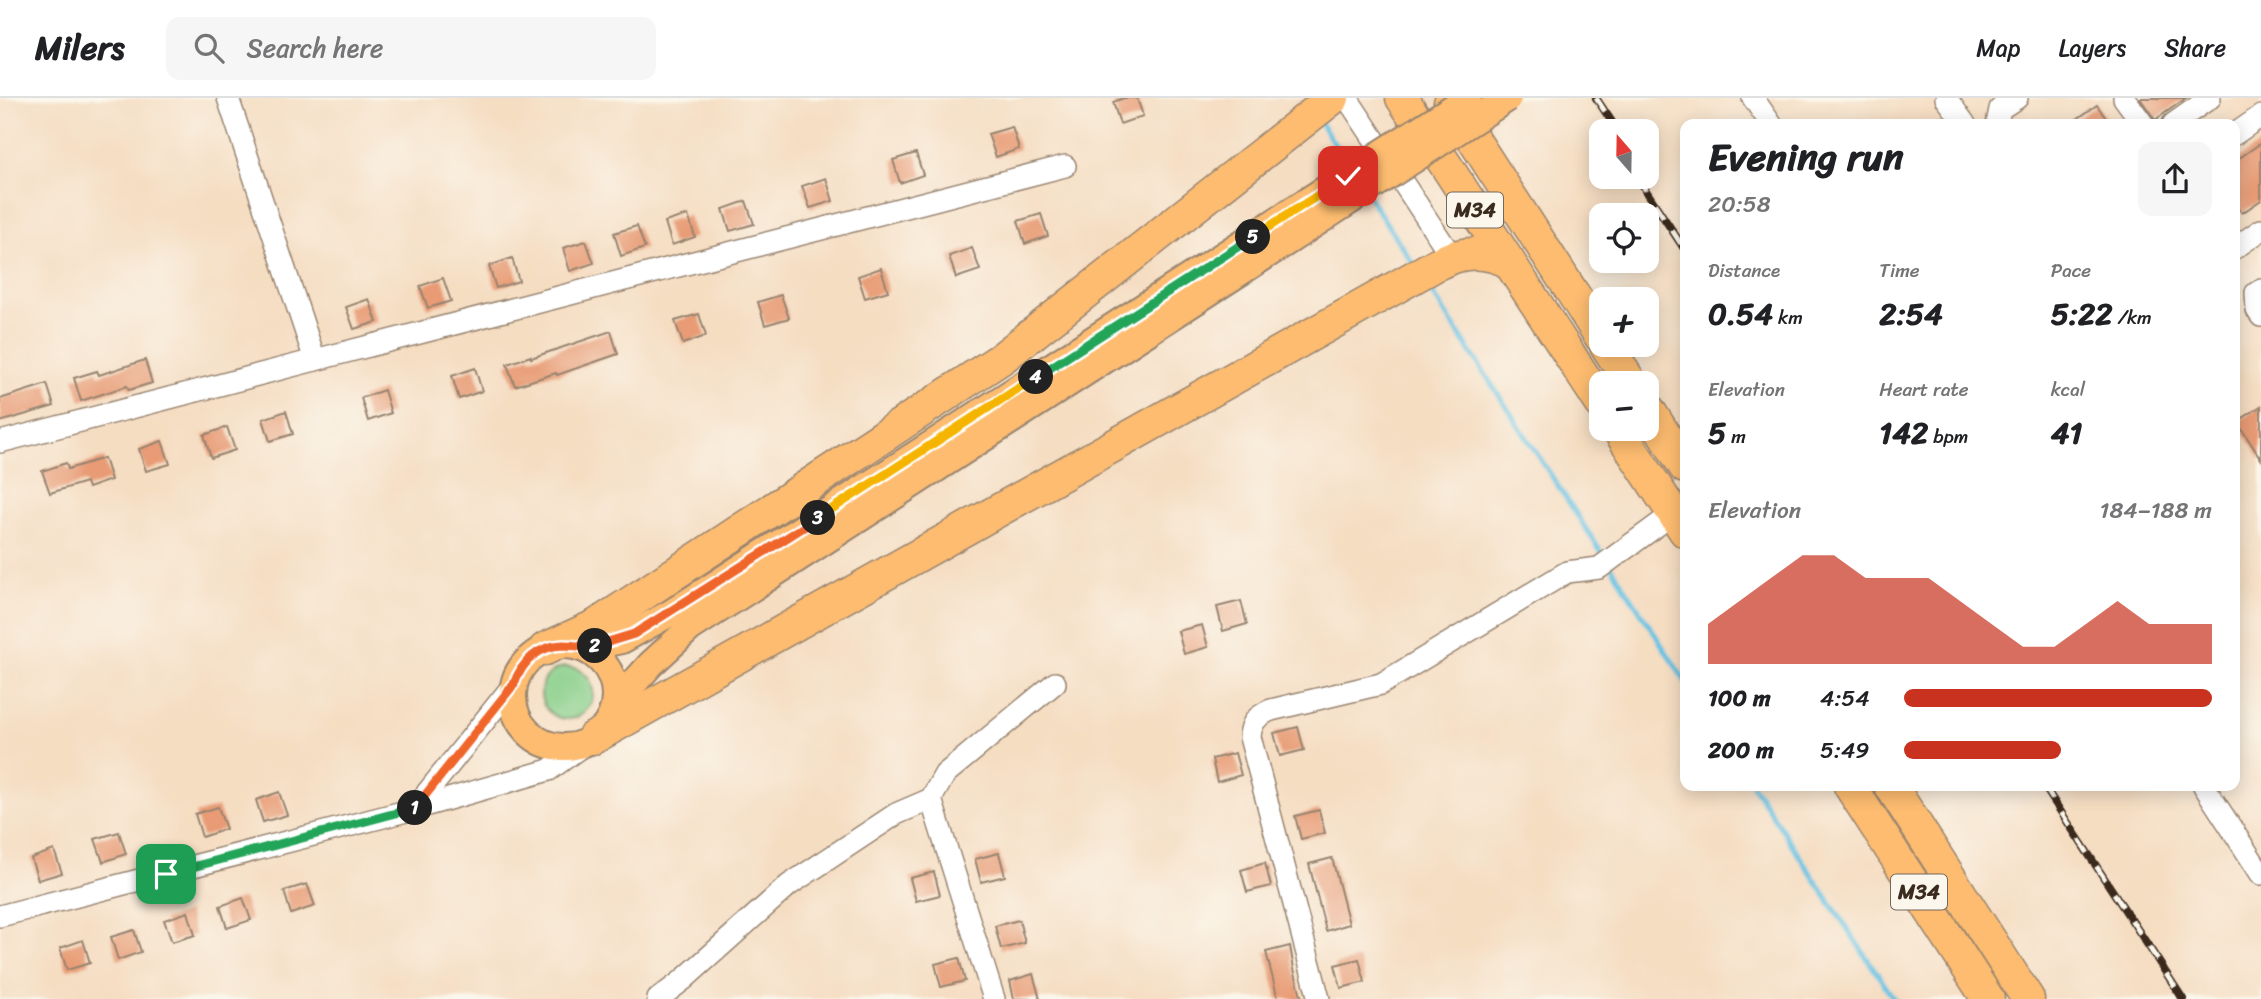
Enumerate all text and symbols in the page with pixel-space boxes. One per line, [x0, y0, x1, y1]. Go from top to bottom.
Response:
search box [166, 17, 656, 80]
text: Milers [35, 19, 124, 77]
text: Search here [246, 25, 383, 71]
text: Map [1976, 27, 2021, 69]
text: Layers [2059, 27, 2126, 69]
text: Share [2164, 27, 2226, 69]
icon: search [190, 29, 228, 67]
north arrow [1589, 119, 1659, 189]
map controls [1589, 119, 1659, 441]
text: Evening run [1708, 124, 1904, 191]
button: share [2138, 142, 2212, 216]
pin [1318, 146, 1378, 206]
icon: check [1329, 157, 1367, 195]
text: 20:58 [1708, 184, 1771, 225]
road number: M34 [1447, 192, 1503, 228]
button: locate [1589, 203, 1659, 273]
pin: 5 [1236, 220, 1270, 254]
text: 5 [1247, 220, 1258, 253]
text: Distance [1708, 254, 1780, 287]
text: Time [1879, 254, 1920, 287]
text: Pace [2051, 254, 2091, 287]
button: + [1589, 287, 1659, 357]
text: 0.54 [1708, 287, 1773, 341]
text: 2:54 [1879, 287, 1943, 341]
text: 5:22 [2051, 287, 2113, 341]
text: km [1773, 301, 1803, 334]
text: /km [2113, 301, 2152, 334]
pin: 4 [1018, 360, 1054, 394]
text: 4 [1030, 360, 1041, 393]
button: − [1589, 371, 1659, 441]
text: Elevation [1708, 373, 1785, 406]
text: Heart rate [1879, 373, 1969, 406]
text: kcal [2051, 373, 2085, 406]
text: 5 [1708, 406, 1726, 460]
text: 142 [1879, 406, 1928, 460]
text: 41 [2051, 406, 2082, 460]
text: m [1726, 420, 1746, 453]
text: bpm [1928, 420, 1968, 453]
text: Elevation [1708, 490, 1801, 531]
text: 184–188 m [2100, 490, 2212, 531]
pin: 3 [800, 500, 836, 536]
text: 3 [812, 501, 823, 534]
pin: 2 [578, 628, 612, 664]
text: 2 [589, 629, 600, 662]
text: 100 m [1708, 678, 1771, 719]
text: 4:54 [1820, 678, 1870, 719]
text: 200 m [1708, 730, 1774, 771]
text: 5:49 [1820, 730, 1870, 771]
pin: 1 [398, 790, 432, 826]
text: 1 [410, 791, 419, 824]
pin [136, 844, 196, 904]
icon: arrive [147, 855, 185, 893]
road number: M34 [1891, 874, 1947, 910]

